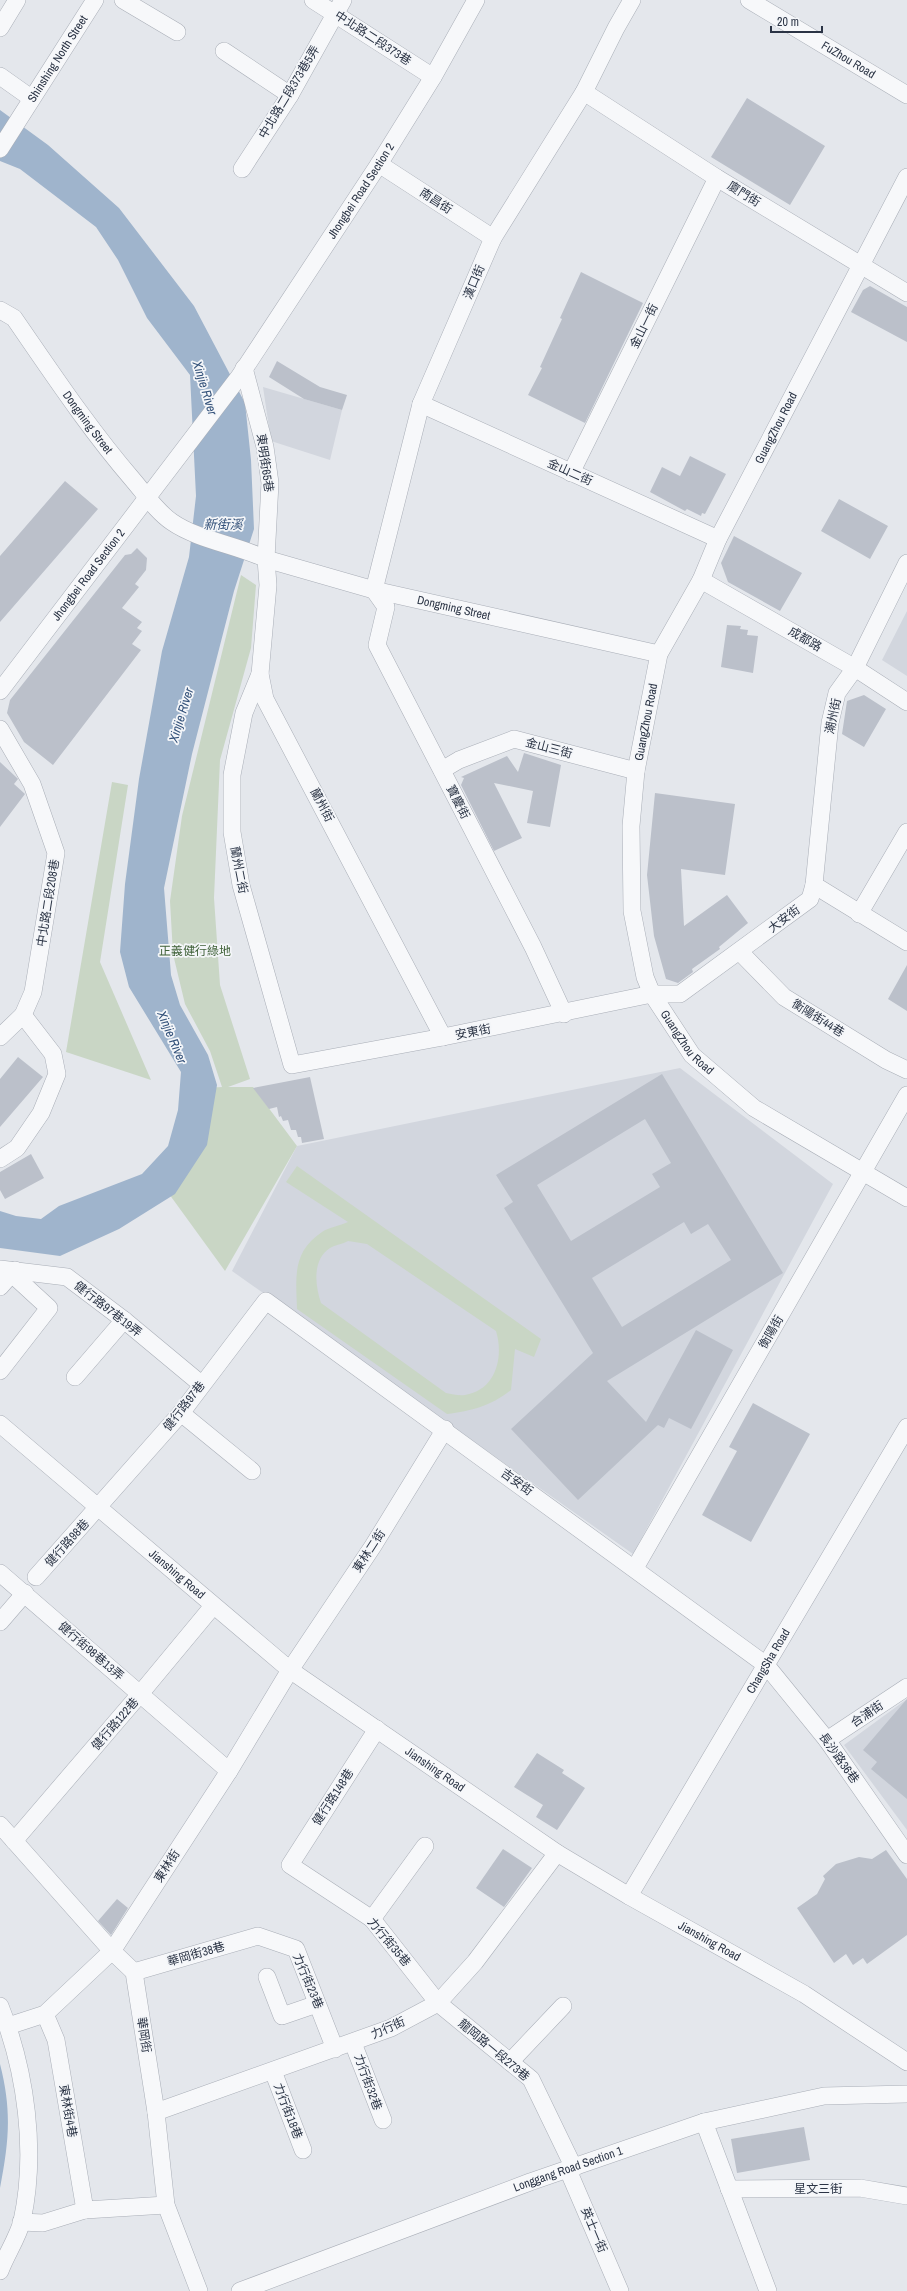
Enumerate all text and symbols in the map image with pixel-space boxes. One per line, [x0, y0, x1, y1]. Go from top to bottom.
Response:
street label: 中北路二段373巷 [332, 7, 414, 69]
scale bar [771, 8, 822, 34]
street label: Shinshing North Street [24, 12, 91, 105]
text: 20 m [777, 14, 799, 30]
street label: FuZhou Road [818, 37, 878, 82]
street label: 中北路二段373巷5弄 [255, 42, 323, 142]
street label: Jhongbei Road Section 2 [324, 140, 398, 242]
street label: 廈門街 [724, 178, 764, 210]
street label: 南昌街 [417, 184, 455, 218]
street label: 漢口街 [460, 262, 488, 302]
street label: 金山一街 [626, 301, 662, 351]
water label: Xinjie River [188, 358, 221, 418]
street label: Dongming Street [59, 388, 117, 457]
street label: GuangZhou Road [751, 390, 801, 466]
street label: 東明街65巷 [253, 433, 277, 493]
street label: 金山二街 [545, 455, 595, 489]
water label: 新街溪 [203, 516, 244, 533]
street label: Jhongbei Road Section 2 [48, 526, 129, 624]
street label: Dongming Street [415, 592, 492, 624]
street label: 成都路 [785, 623, 825, 655]
street label: GuangZhou Road [631, 682, 661, 762]
water label: Xinjie River [164, 685, 197, 745]
street label: 潮州街 [821, 697, 845, 735]
street label: 金山三街 [524, 734, 574, 762]
street label: 寶慶街 [443, 782, 473, 822]
street label: 蘭州街 [306, 785, 338, 825]
street label: 蘭州二街 [227, 845, 251, 895]
street label: 中北路二段208巷 [33, 858, 63, 948]
street label: 大安街 [765, 902, 803, 936]
park label: 正義健行綠地 [159, 943, 231, 959]
street label: 衡陽街44巷 [789, 996, 847, 1040]
water label: Xinjie River [153, 1007, 191, 1066]
street label: GuangZhou Road [657, 1007, 717, 1078]
street label: 安東街 [454, 1021, 492, 1043]
street label: 健行路97巷19弄 [71, 1277, 145, 1341]
street label: 衡陽街 [755, 1312, 787, 1352]
street label: 健行路97巷 [160, 1378, 208, 1434]
street label: 吉安街 [498, 1465, 536, 1499]
street label: 健行路98巷 [41, 1516, 93, 1570]
street label: 東林二街 [349, 1527, 389, 1575]
street label: Jianshing Road [145, 1546, 208, 1603]
street label: 健行街98巷13弄 [55, 1618, 127, 1684]
street label: ChangSha Road [743, 1626, 794, 1697]
street label: 健行路122巷 [88, 1694, 142, 1754]
street label: 合浦街 [848, 1697, 886, 1731]
street label: 長沙路36巷 [815, 1729, 863, 1787]
street label: Jianshing Road [402, 1743, 468, 1795]
street label: 健行路148巷 [309, 1766, 357, 1828]
street label: 東林街 [150, 1847, 184, 1885]
street label: 力行街35巷 [364, 1914, 414, 1970]
street label: Jianshing Road [675, 1917, 743, 1965]
street label: 華岡街38巷 [165, 1938, 227, 1970]
street label: 力行街23巷 [289, 1951, 327, 2011]
street label: 力行街 [368, 2013, 408, 2043]
street label: 龍岡路一段273巷 [455, 2015, 533, 2085]
street label: 華岡街 [133, 2016, 155, 2054]
street label: 力行街32巷 [350, 2052, 386, 2112]
street label: 力行街18巷 [270, 2081, 306, 2141]
street label: 東林街4巷 [55, 2083, 81, 2139]
street label: Longgang Road Section 1 [511, 2142, 625, 2196]
street label: 星文三街 [794, 2181, 842, 2197]
street label: 英士一街 [577, 2205, 611, 2255]

